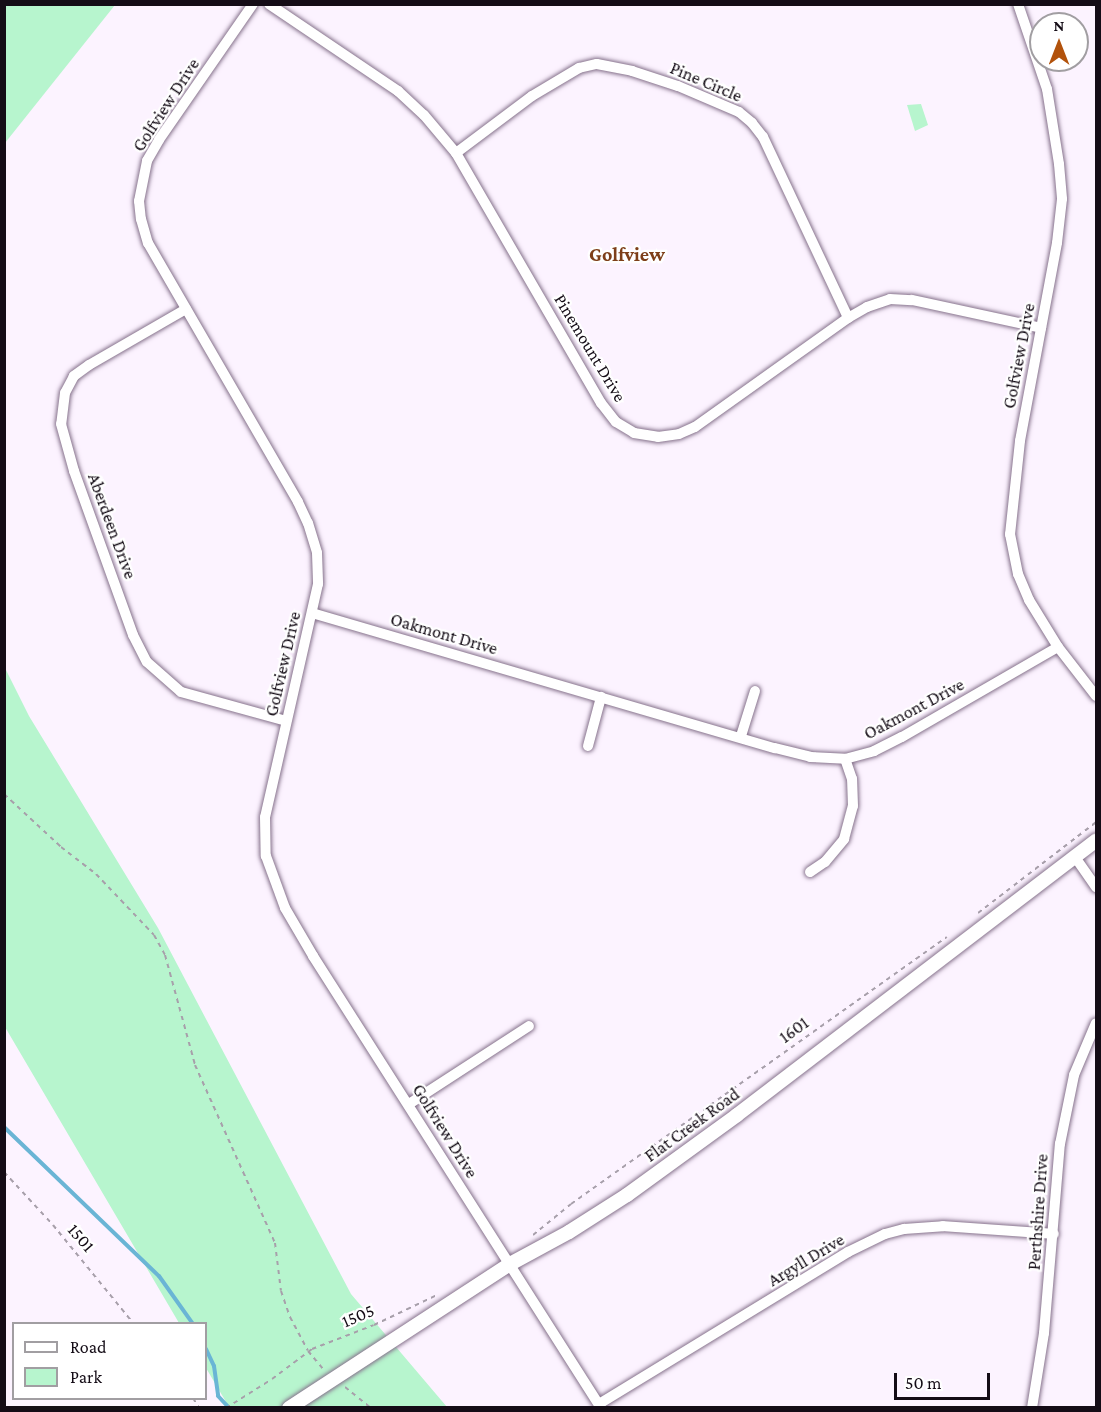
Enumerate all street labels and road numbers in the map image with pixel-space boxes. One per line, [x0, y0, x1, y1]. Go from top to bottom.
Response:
street label: Golfview Drive [128, 54, 204, 156]
street label: Pine Circle [667, 57, 745, 107]
street label: Pinemount Drive [549, 290, 631, 406]
street label: Golfview Drive [998, 302, 1040, 410]
street label: Aberdeen Drive [83, 470, 141, 582]
street label: Oakmont Drive [388, 608, 500, 660]
street label: Golfview Drive [260, 610, 306, 718]
street label: Oakmont Drive [860, 674, 968, 744]
street label: 1601 [775, 1012, 813, 1048]
street label: Golfview Drive [408, 1080, 482, 1182]
street label: Flat Creek Road [640, 1083, 744, 1167]
street label: Perthshire Drive [1023, 1153, 1053, 1271]
street label: 1501 [63, 1219, 99, 1257]
street label: Argyll Drive [764, 1229, 848, 1291]
street label: 1505 [339, 1300, 377, 1332]

